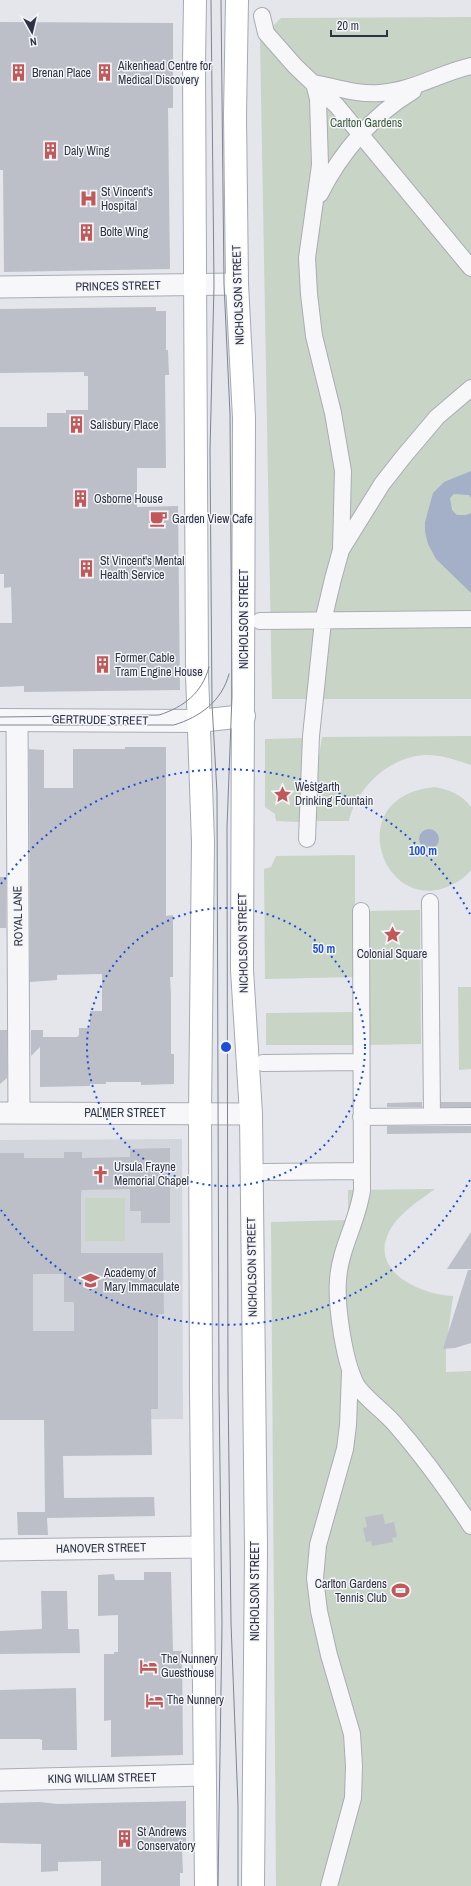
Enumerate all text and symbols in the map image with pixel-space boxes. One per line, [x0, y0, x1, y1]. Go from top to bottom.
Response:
north arrow [12, 12, 52, 52]
scale bar [331, 12, 387, 38]
text: 20 m [337, 18, 359, 34]
text: N [29, 35, 38, 49]
place label: Aikenhead Centre for Medical Discovery [117, 58, 212, 88]
building icon: Brenan Place [9, 63, 29, 83]
building icon: Aikenhead Centre for Medical Discovery [95, 63, 115, 83]
place label: Brenan Place [32, 65, 91, 81]
park label: Carlton Gardens [330, 115, 402, 131]
building icon: Daly Wing [41, 141, 61, 161]
place label: Daly Wing [64, 143, 110, 159]
place label: St Vincent's Hospital [101, 184, 153, 214]
hospital icon: St Vincent's Hospital [78, 189, 98, 209]
building icon: Bolte Wing [77, 222, 97, 242]
place label: Bolte Wing [100, 224, 149, 240]
street label: NICHOLSON STREET [228, 245, 248, 345]
street label: PRINCES STREET [75, 277, 161, 295]
building icon: Salisbury Place [67, 415, 87, 435]
place label: Salisbury Place [90, 417, 158, 433]
building icon: Osborne House [71, 489, 91, 509]
place label: Osborne House [94, 491, 163, 507]
cafe icon: Garden View Cafe [149, 509, 169, 529]
place label: Garden View Cafe [172, 511, 253, 527]
place label: St Vincent's Mental Health Service [100, 553, 184, 583]
building icon: St Vincent's Mental Health Service [77, 558, 97, 578]
street label: NICHOLSON STREET [236, 569, 252, 669]
place label: Former Cable Tram Engine House [115, 650, 203, 680]
building icon: Former Cable Tram Engine House [92, 655, 112, 675]
street label: GERTRUDE STREET [52, 711, 148, 729]
place label: Westgarth Drinking Fountain [295, 779, 373, 809]
place icon: Westgarth Drinking Fountain [272, 784, 292, 804]
text: 100 m [409, 843, 437, 859]
street label: ROYAL LANE [9, 885, 27, 947]
street label: NICHOLSON STREET [234, 893, 252, 993]
place icon: Colonial Square [382, 925, 402, 945]
text: 50 m [313, 941, 335, 957]
place label: Colonial Square [357, 946, 427, 962]
centre of rings [219, 1040, 233, 1054]
street label: PALMER STREET [84, 1105, 166, 1121]
place label: Ursula Frayne Memorial Chapel [114, 1159, 189, 1189]
church icon: Ursula Frayne Memorial Chapel [91, 1164, 111, 1184]
street label: NICHOLSON STREET [243, 1217, 261, 1317]
place label: Academy of Mary Immaculate [103, 1265, 179, 1295]
school or university icon: Academy of Mary Immaculate [81, 1270, 101, 1290]
street label: HANOVER STREET [56, 1539, 146, 1557]
street label: NICHOLSON STREET [247, 1541, 263, 1641]
place label: Carlton Gardens Tennis Club [315, 1576, 387, 1606]
sports icon: Carlton Gardens Tennis Club [390, 1581, 410, 1601]
place label: The Nunnery Guesthouse [161, 1651, 218, 1681]
hotel icon: The Nunnery Guesthouse [138, 1656, 158, 1676]
hotel icon: The Nunnery [144, 1690, 164, 1710]
place label: The Nunnery [167, 1692, 224, 1708]
street label: KING WILLIAM STREET [47, 1769, 157, 1787]
place label: St Andrews Conservatory [137, 1824, 196, 1854]
building icon: St Andrews Conservatory [114, 1829, 134, 1849]

